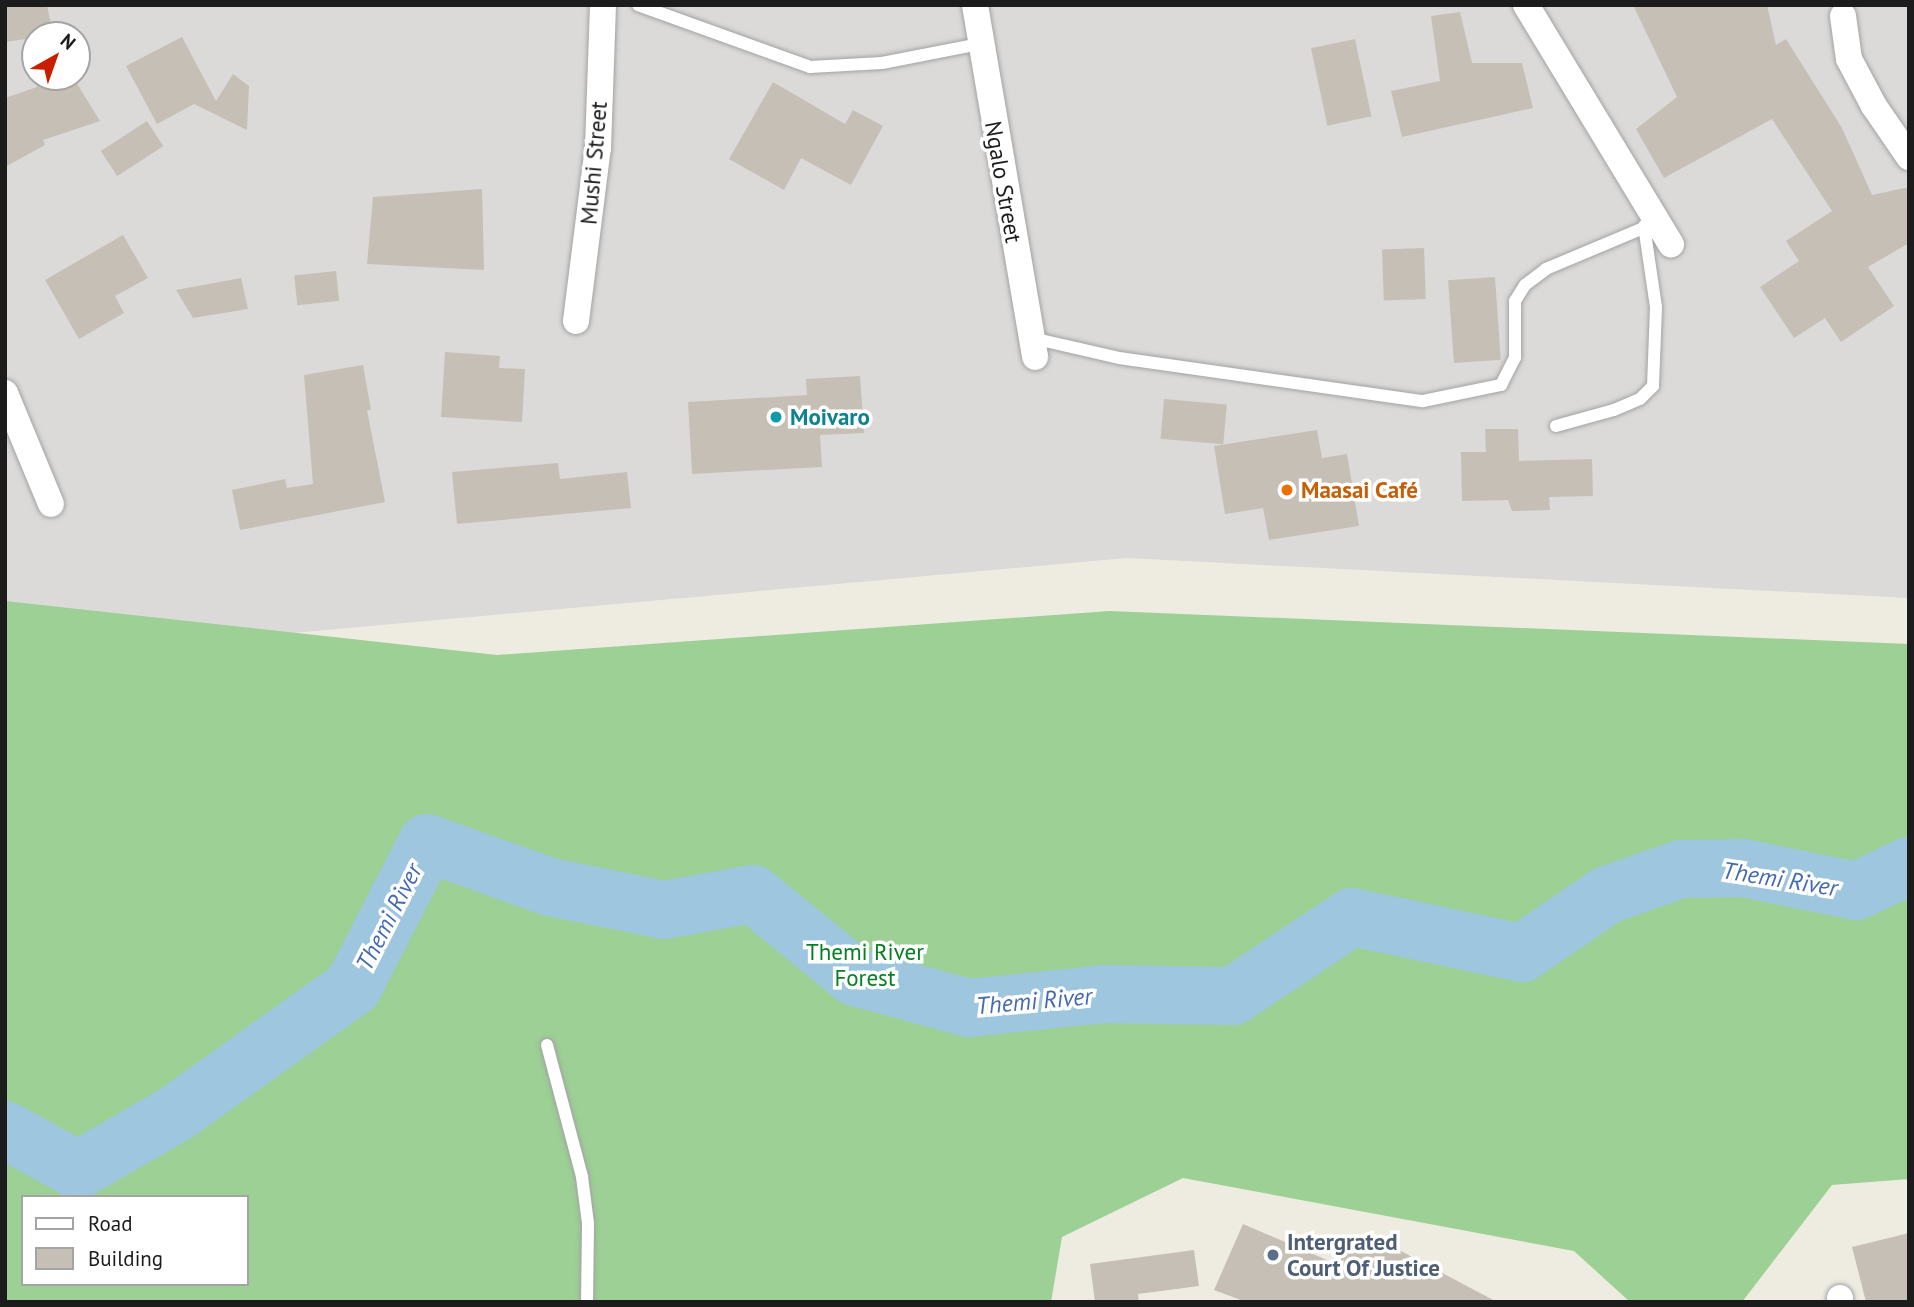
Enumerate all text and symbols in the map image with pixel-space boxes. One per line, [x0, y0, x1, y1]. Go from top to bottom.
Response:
north arrow [21, 21, 91, 91]
text: N [56, 28, 81, 55]
street label: Mushi Street [575, 100, 613, 226]
street label: Ngalo Street [979, 119, 1027, 245]
place label: Moivaro [790, 403, 870, 431]
marker: Moivaro [768, 409, 784, 425]
place label: Maasai Café [1301, 476, 1418, 504]
marker: Maasai Café [1279, 482, 1295, 498]
water label: Themi River [1720, 856, 1840, 902]
water label: Themi River [350, 859, 428, 975]
park label: Themi River Forest [806, 938, 924, 992]
water label: Themi River [975, 982, 1093, 1020]
legend [21, 1195, 248, 1286]
text: Road [88, 1210, 132, 1237]
place label: Intergrated Court Of Justice [1287, 1228, 1440, 1282]
text: Building [88, 1245, 163, 1272]
marker: Intergrated Court Of Justice [1265, 1247, 1281, 1263]

